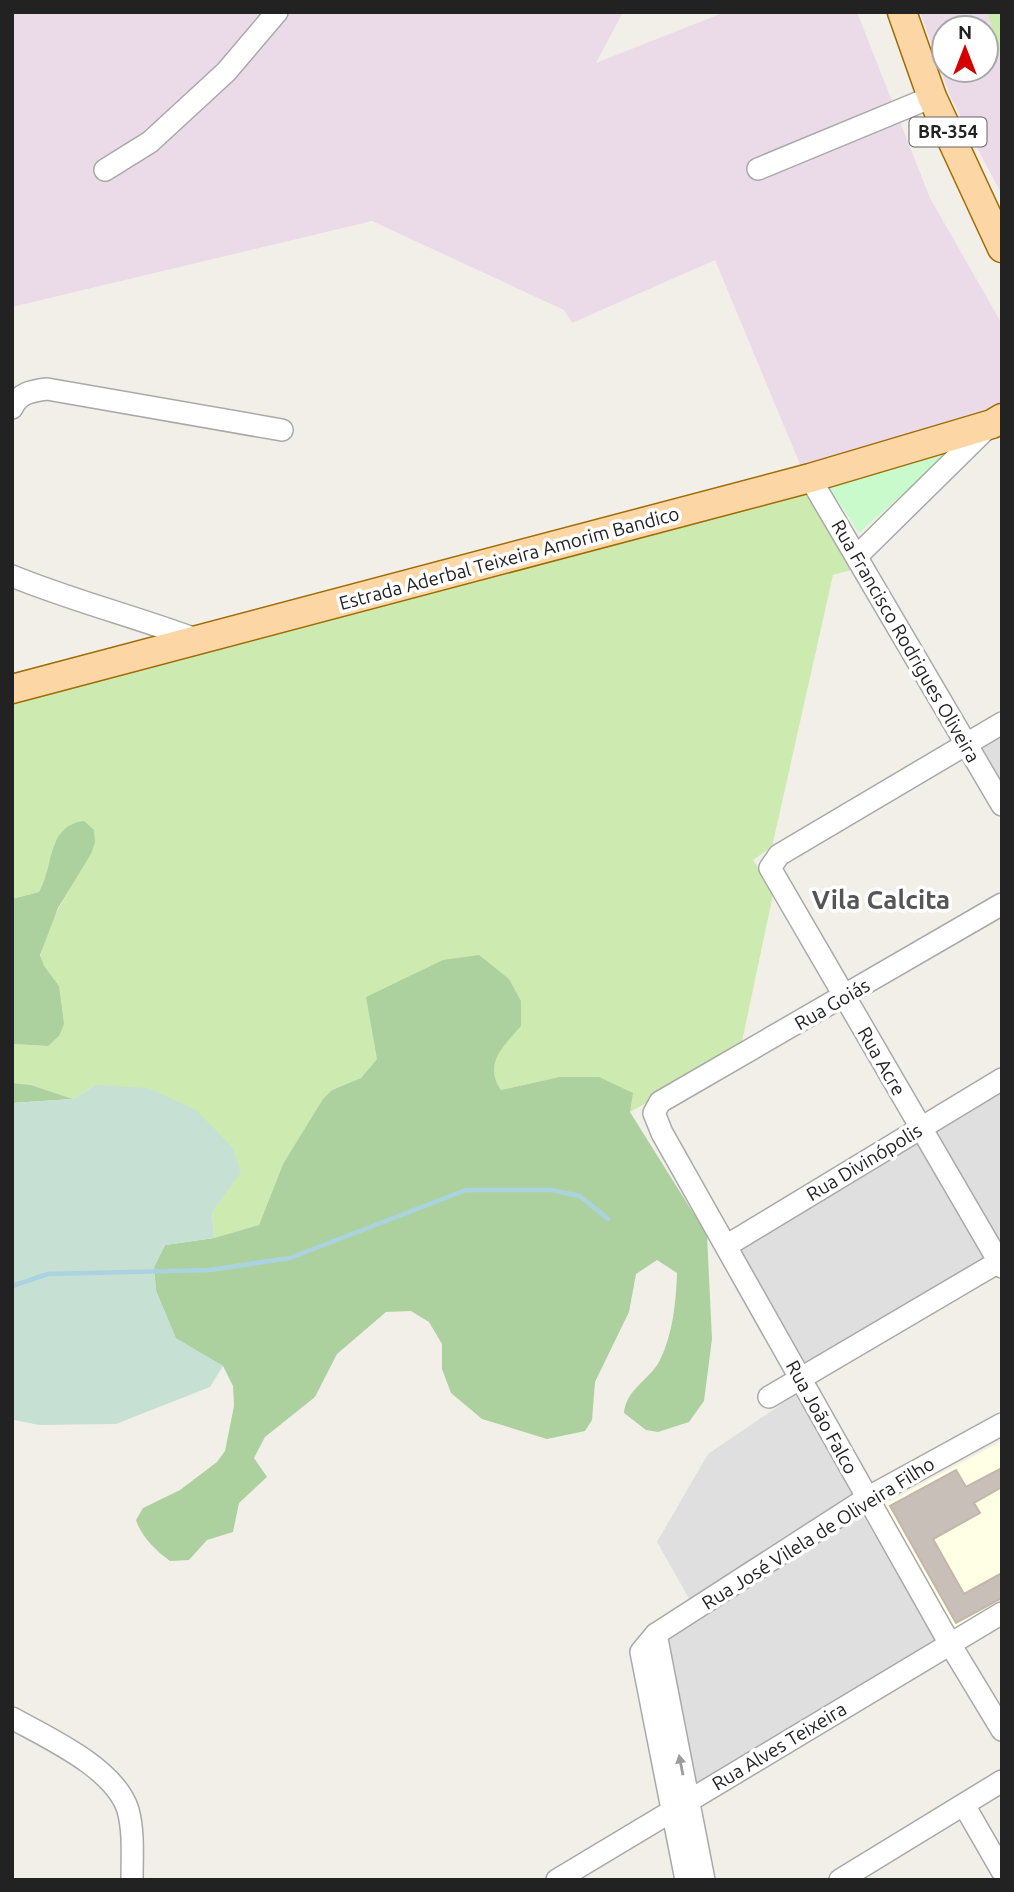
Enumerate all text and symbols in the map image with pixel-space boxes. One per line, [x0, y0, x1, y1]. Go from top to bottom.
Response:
north arrow [930, 14, 1000, 84]
text: N [958, 21, 972, 43]
road number: BR-354 [909, 118, 986, 146]
street label: Estrada Aderbal Teixeira Amorim Bandico [337, 502, 681, 614]
street label: Rua Francisco Rodrigues Oliveira [827, 516, 985, 766]
district label: Vila Calcita [812, 885, 950, 914]
street label: Rua Goiás [790, 974, 874, 1034]
street label: Rua Acre [854, 1023, 910, 1099]
street label: Rua Divinópolis [802, 1119, 926, 1205]
street label: Rua João Falco [782, 1356, 862, 1478]
street label: Rua José Vilela de Oliveira Filho [698, 1452, 938, 1614]
street label: Rua Alves Teixeira [708, 1697, 850, 1795]
one-way arrow [675, 1754, 686, 1776]

